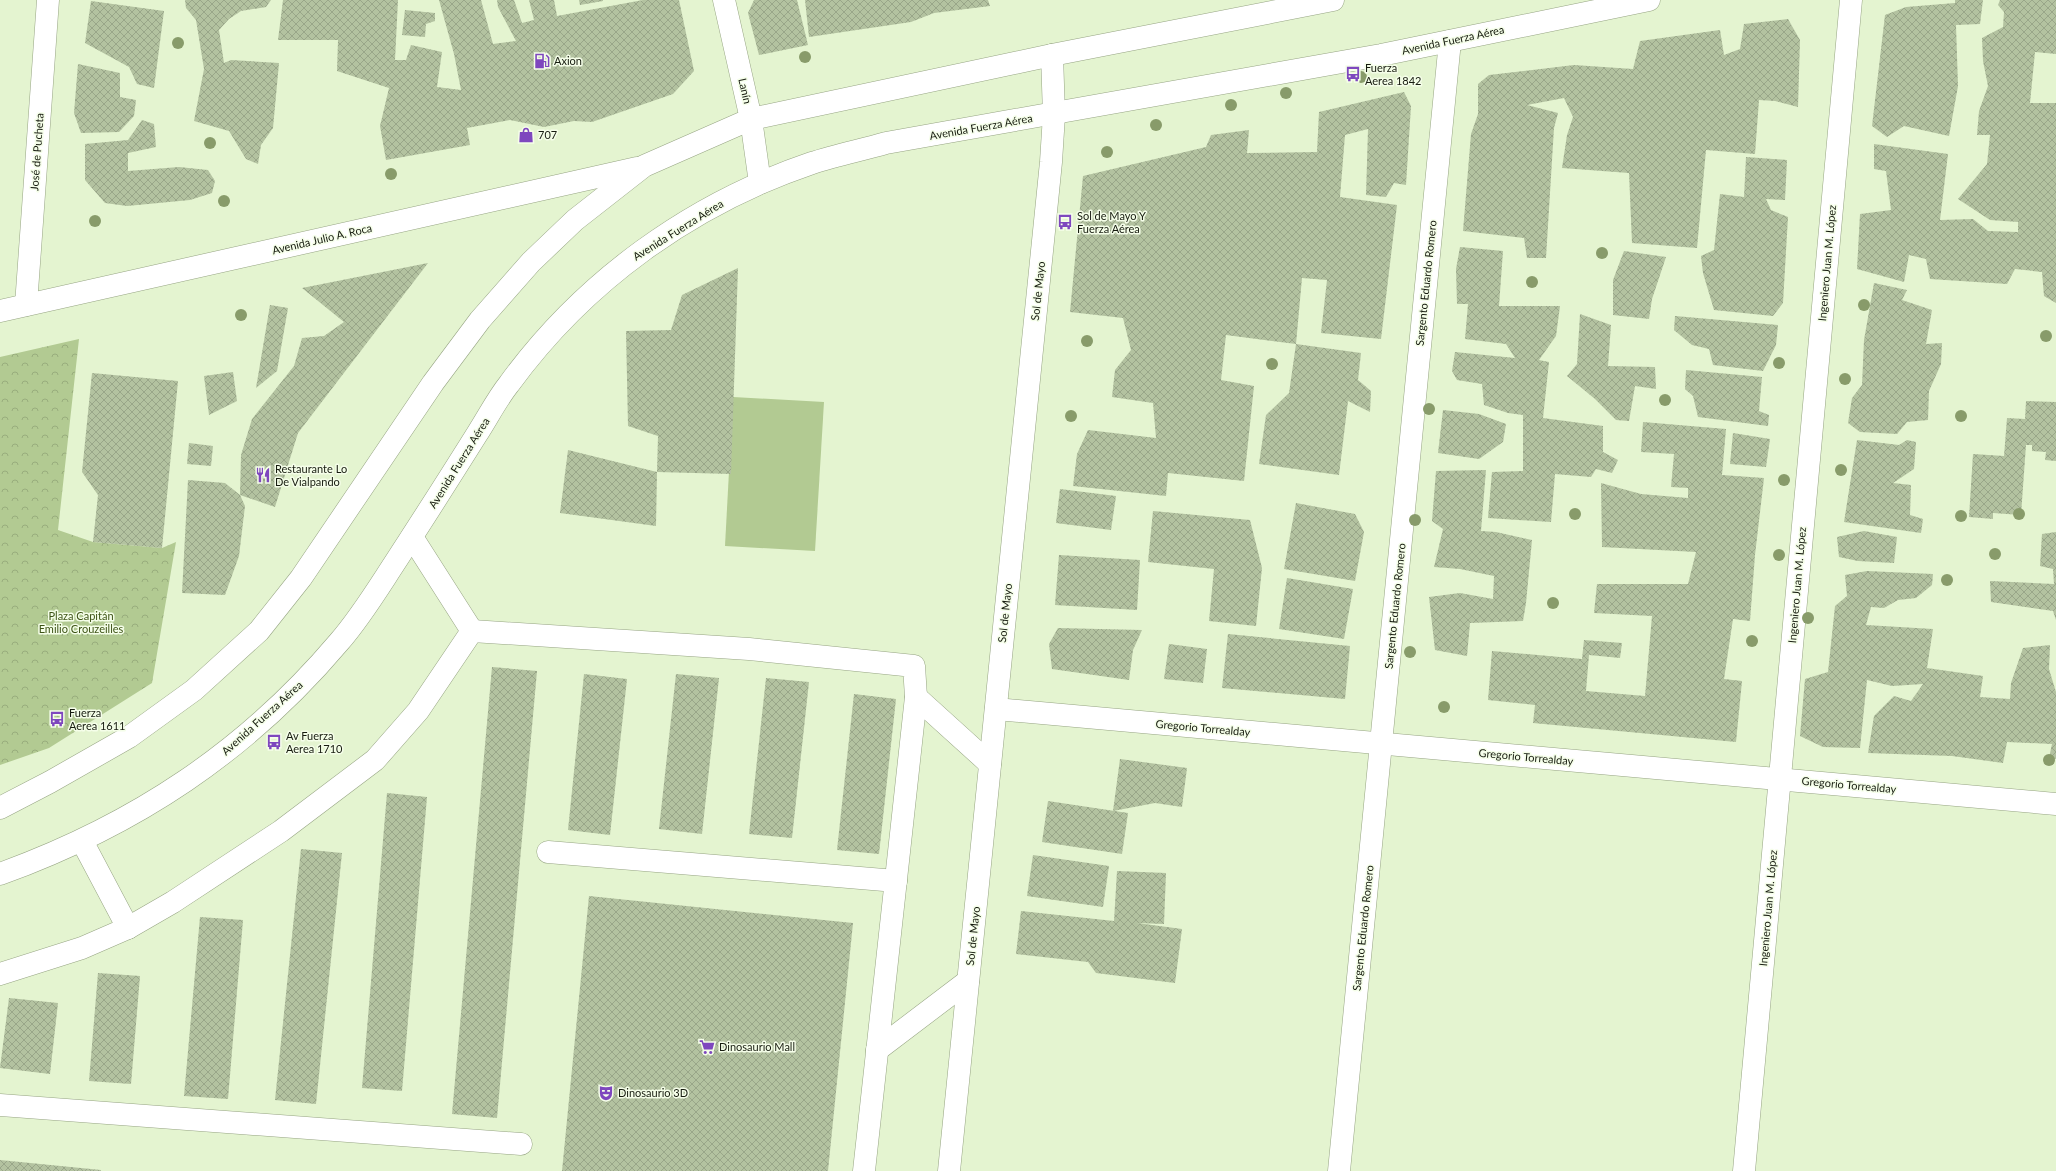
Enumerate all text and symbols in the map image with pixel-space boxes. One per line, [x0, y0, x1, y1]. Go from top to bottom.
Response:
street label: Avenida Fuerza Aérea [1401, 22, 1505, 57]
fuel station icon: Axion [533, 52, 551, 70]
place label: Axion [554, 54, 582, 67]
place label: Fuerza Aerea 1842 [1365, 61, 1422, 87]
bus stop icon: Fuerza Aerea 1842 [1344, 65, 1362, 83]
street label: Lanín [736, 77, 755, 105]
street label: Avenida Fuerza Aérea [928, 111, 1033, 142]
street label: José de Pucheta [27, 113, 46, 191]
shop icon: 707 [517, 126, 535, 144]
place label: 707 [538, 128, 557, 141]
street label: Avenida Fuerza Aérea [630, 196, 725, 263]
street label: Ingeniero Juan M. López [1815, 204, 1838, 322]
place label: Sol de Mayo Y Fuerza Aérea [1077, 209, 1146, 235]
bus stop icon: Sol de Mayo Y Fuerza Aérea [1056, 213, 1074, 231]
street label: Sargento Eduardo Romero [1412, 219, 1439, 346]
street label: Avenida Julio A. Roca [271, 221, 373, 256]
street label: Sol de Mayo [1028, 261, 1047, 321]
street label: Avenida Fuerza Aérea [425, 415, 492, 510]
place label: Restaurante Lo De Vialpando [275, 462, 347, 488]
restaurant icon: Restaurante Lo De Vialpando [254, 466, 272, 484]
street label: Ingeniero Juan M. López [1785, 526, 1808, 644]
street label: Sargento Eduardo Romero [1381, 542, 1408, 669]
street label: Sol de Mayo [995, 583, 1014, 643]
park label: Plaza Capitán Emilio Crouzeilles [39, 609, 124, 635]
street label: Avenida Fuerza Aérea [219, 678, 305, 757]
place label: Fuerza Aerea 1611 [69, 706, 126, 732]
bus stop icon: Fuerza Aerea 1611 [48, 710, 66, 728]
street label: Gregorio Torrealday [1155, 717, 1251, 738]
place label: Av Fuerza Aerea 1710 [286, 729, 343, 755]
bus stop icon: Av Fuerza Aerea 1710 [265, 733, 283, 751]
street label: Gregorio Torrealday [1478, 746, 1574, 767]
street label: Gregorio Torrealday [1801, 774, 1897, 795]
street label: Ingeniero Juan M. López [1756, 849, 1779, 967]
street label: Sargento Eduardo Romero [1349, 864, 1376, 991]
street label: Sol de Mayo [963, 906, 982, 966]
supermarket icon: Dinosaurio Mall [698, 1038, 716, 1056]
place label: Dinosaurio Mall [719, 1040, 795, 1053]
theatre icon: Dinosaurio 3D [597, 1084, 615, 1102]
place label: Dinosaurio 3D [618, 1086, 688, 1099]

